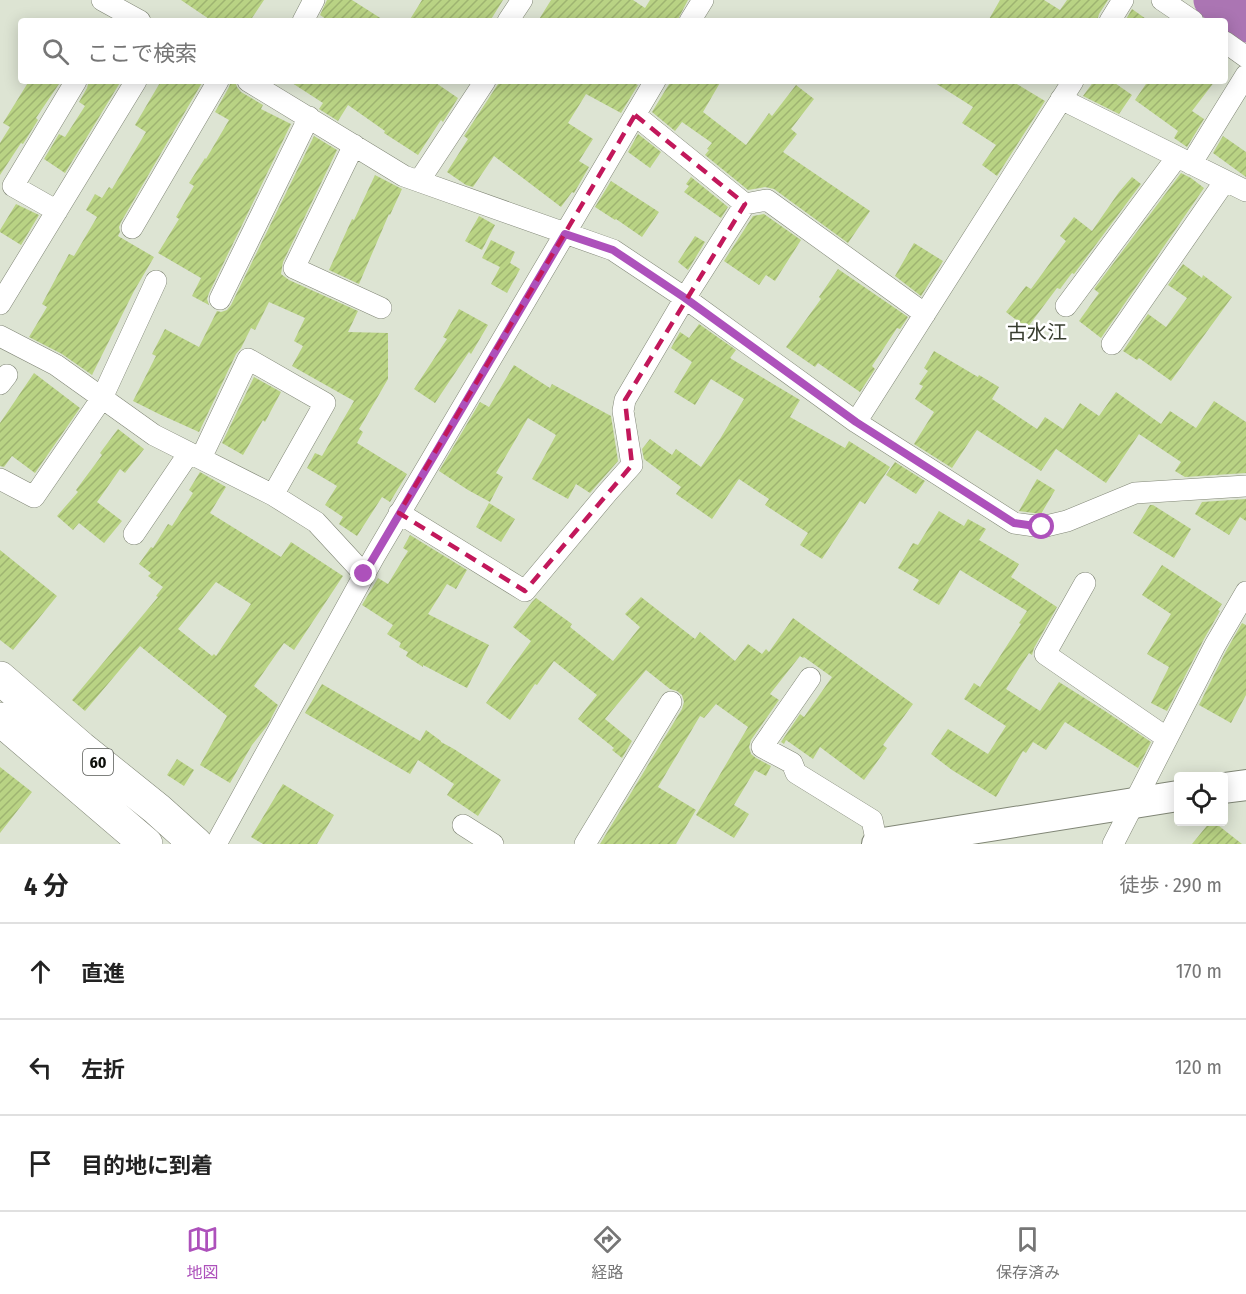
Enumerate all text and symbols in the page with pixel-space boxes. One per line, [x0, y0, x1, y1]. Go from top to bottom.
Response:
search box [18, 18, 1228, 84]
icon: search [39, 35, 72, 68]
text: ここで検索 [87, 40, 197, 67]
district label: 古水江 [1007, 320, 1067, 344]
route start [1028, 513, 1054, 539]
route end [350, 560, 376, 586]
road number: 60 [83, 749, 113, 775]
map controls [1174, 772, 1228, 826]
button: locate [1174, 772, 1228, 826]
text: 4 分 [24, 871, 69, 902]
text: 徒歩 · 290 m [1119, 873, 1222, 897]
icon: ahead [24, 955, 57, 988]
text: 170 m [1176, 959, 1222, 983]
text: 直進 [81, 960, 125, 987]
icon: left [24, 1051, 57, 1084]
text: 120 m [1175, 1055, 1222, 1079]
text: 左折 [81, 1056, 125, 1083]
icon: arrive [24, 1147, 57, 1180]
text: 目的地に到着 [81, 1152, 213, 1179]
tab: 地図 [186, 1223, 219, 1283]
tab: 経路 [591, 1223, 624, 1283]
tab: 保存済み [996, 1223, 1060, 1283]

